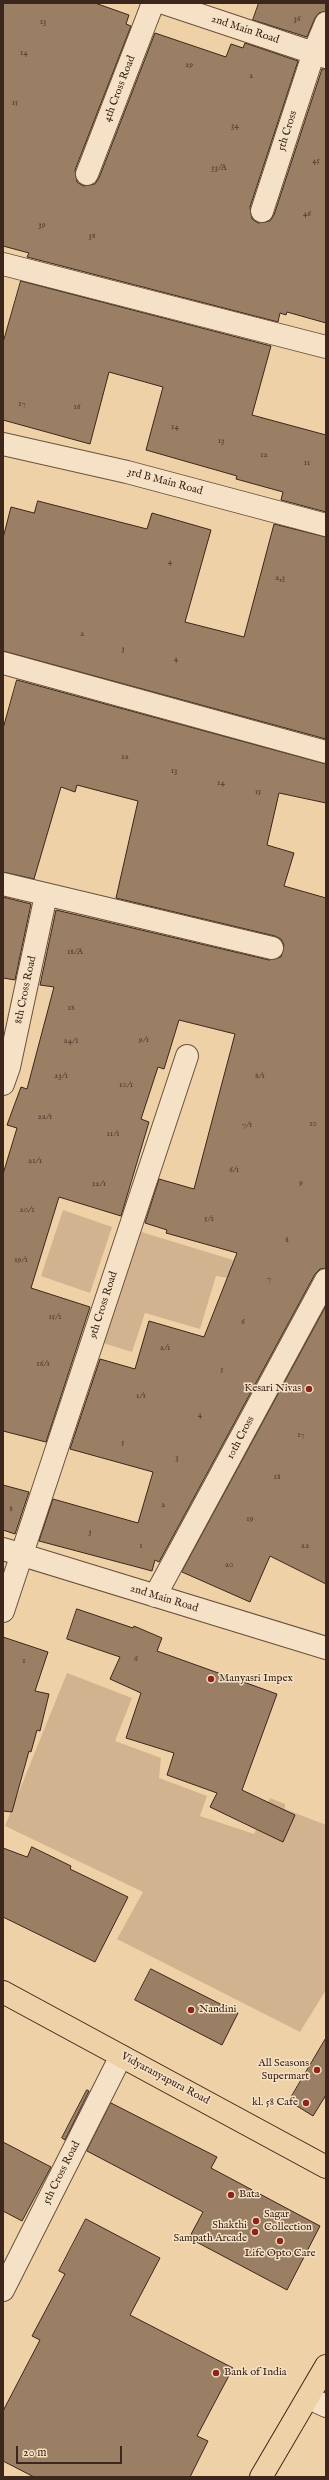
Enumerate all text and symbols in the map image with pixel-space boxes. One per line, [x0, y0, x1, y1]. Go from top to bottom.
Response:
street label: 2nd Main Road [209, 13, 281, 47]
house number: 36 [293, 14, 301, 24]
house number: 13 [40, 17, 46, 27]
house number: 14 [20, 48, 28, 58]
street label: 4th Cross Road [101, 54, 139, 124]
house number: 29 [185, 60, 193, 70]
house number: 2 [249, 71, 253, 81]
house number: 15 [12, 98, 18, 108]
street label: 5th Cross [275, 109, 301, 153]
house number: 34 [231, 121, 239, 131]
house number: 45 [312, 156, 320, 166]
house number: 33/A [211, 163, 227, 173]
house number: 46 [303, 209, 311, 219]
house number: 39 [38, 220, 46, 230]
house number: 38 [89, 231, 95, 241]
house number: 17 [18, 399, 26, 409]
house number: 16 [73, 402, 81, 412]
house number: 14 [171, 422, 179, 432]
house number: 13 [218, 436, 224, 446]
house number: 12 [260, 450, 268, 460]
house number: 11 [304, 458, 310, 468]
street label: 3rd B Main Road [126, 466, 204, 498]
house number: 4 [168, 557, 172, 567]
house number: 2,3 [275, 573, 285, 583]
house number: 2 [80, 629, 84, 639]
house number: 3 [121, 644, 125, 654]
house number: 4 [174, 654, 178, 664]
house number: 12 [121, 752, 129, 762]
house number: 13 [171, 766, 177, 776]
house number: 14 [217, 778, 225, 788]
house number: 15 [255, 787, 261, 797]
house number: 18/A [67, 947, 83, 957]
street label: 8th Cross Road [12, 955, 40, 1025]
house number: 18 [68, 1003, 74, 1013]
house number: 9/1 [139, 1035, 149, 1045]
house number: 24/1 [63, 1036, 79, 1046]
house number: 23/1 [54, 1071, 68, 1081]
house number: 8/1 [255, 1071, 265, 1081]
house number: 10/1 [119, 1080, 133, 1090]
house number: 22/1 [38, 1112, 52, 1122]
house number: 10 [309, 1119, 317, 1129]
house number: 7/1 [242, 1120, 252, 1130]
house number: 11/1 [106, 1129, 120, 1139]
house number: 21/1 [28, 1156, 42, 1166]
house number: 6/1 [229, 1165, 239, 1175]
house number: 9 [299, 1178, 303, 1188]
house number: 12/1 [92, 1179, 106, 1189]
house number: 20/1 [19, 1205, 35, 1215]
house number: 5/1 [204, 1214, 214, 1224]
house number: 8 [285, 1235, 289, 1245]
house number: 19/1 [14, 1255, 28, 1265]
street label: 9th Cross Road [87, 1270, 121, 1340]
house number: 7 [267, 1274, 271, 1284]
house number: 15/1 [48, 1312, 62, 1322]
house number: 6 [241, 1317, 245, 1327]
house number: 2/1 [160, 1343, 170, 1353]
house number: 16/1 [36, 1359, 50, 1369]
house number: 5 [220, 1365, 224, 1375]
place label: Kesari Nivas [244, 1382, 301, 1396]
marker: Kesari Nivas [304, 1384, 314, 1394]
house number: 1/1 [136, 1391, 146, 1401]
house number: 4 [198, 1410, 202, 1420]
street label: 10th Cross [224, 1414, 258, 1462]
house number: 17 [297, 1430, 305, 1440]
house number: 5 [121, 1438, 125, 1448]
house number: 3 [175, 1453, 179, 1463]
house number: 18 [274, 1472, 280, 1482]
house number: 2 [161, 1500, 165, 1510]
house number: 8 [9, 1504, 13, 1514]
house number: 19 [246, 1514, 254, 1524]
house number: 3 [88, 1527, 92, 1537]
house number: 1 [139, 1541, 143, 1551]
house number: 22 [301, 1541, 309, 1551]
house number: 20 [225, 1560, 233, 1570]
street label: 2nd Main Road [128, 1582, 200, 1616]
house number: 6 [134, 1654, 138, 1664]
house number: 1 [22, 1656, 26, 1666]
place label: Manyasri Impex [219, 1672, 293, 1686]
marker: Manyasri Impex [206, 1674, 216, 1684]
place label: Nandini [199, 2003, 236, 2017]
marker: Nandini [186, 2005, 196, 2015]
street label: Vidyaranyapura Road [119, 2050, 211, 2108]
place label: All Seasons Supermart [258, 2057, 309, 2083]
marker: All Seasons Supermart [312, 2065, 322, 2075]
place label: kl. 58 Cafe [252, 2096, 298, 2110]
marker: kl. 58 Cafe [301, 2098, 311, 2108]
street label: 5th Cross Road [41, 2139, 83, 2207]
place label: Bata [239, 2188, 260, 2202]
marker: Bata [226, 2190, 236, 2200]
place label: Sagar Collection [264, 2208, 312, 2234]
marker: Sagar Collection [251, 2216, 261, 2226]
place label: Shakthi Sampath Arcade [174, 2219, 247, 2245]
marker: Shakthi Sampath Arcade [250, 2227, 260, 2237]
marker: Life Opto Care [275, 2236, 285, 2246]
place label: Life Opto Care [244, 2247, 316, 2261]
place label: Bank of India [224, 2366, 287, 2380]
marker: Bank of India [211, 2368, 221, 2378]
scale bar [18, 2438, 124, 2464]
text: 20 m [23, 2445, 46, 2460]

